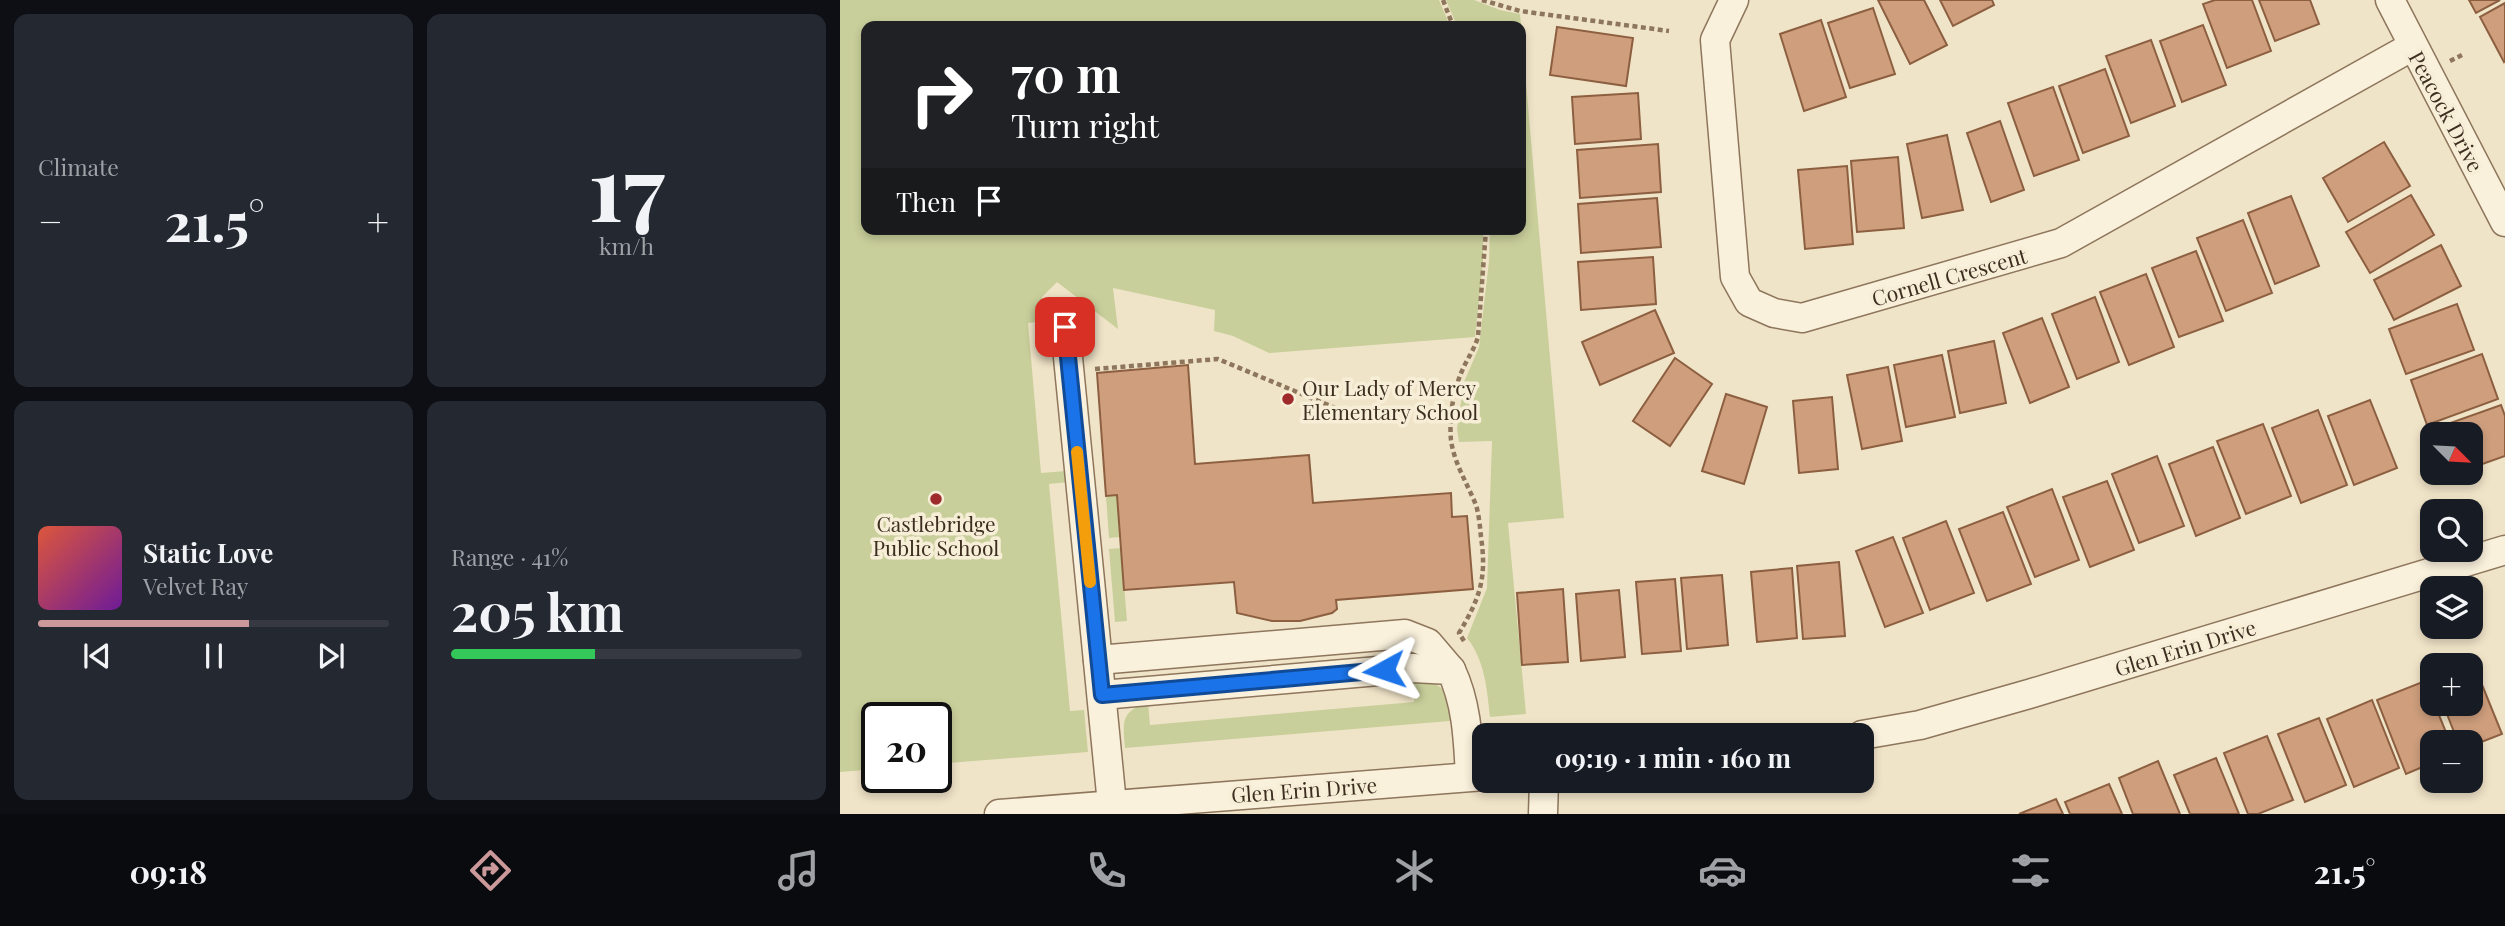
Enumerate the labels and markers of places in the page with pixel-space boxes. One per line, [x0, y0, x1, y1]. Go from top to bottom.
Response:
pin [1035, 297, 1095, 357]
place label: Our Lady of Mercy Elementary School [1302, 373, 1478, 425]
marker: Our Lady of Mercy Elementary School [1280, 391, 1296, 407]
marker: Castlebridge Public School [928, 491, 944, 507]
place label: Castlebridge Public School [873, 509, 999, 561]

